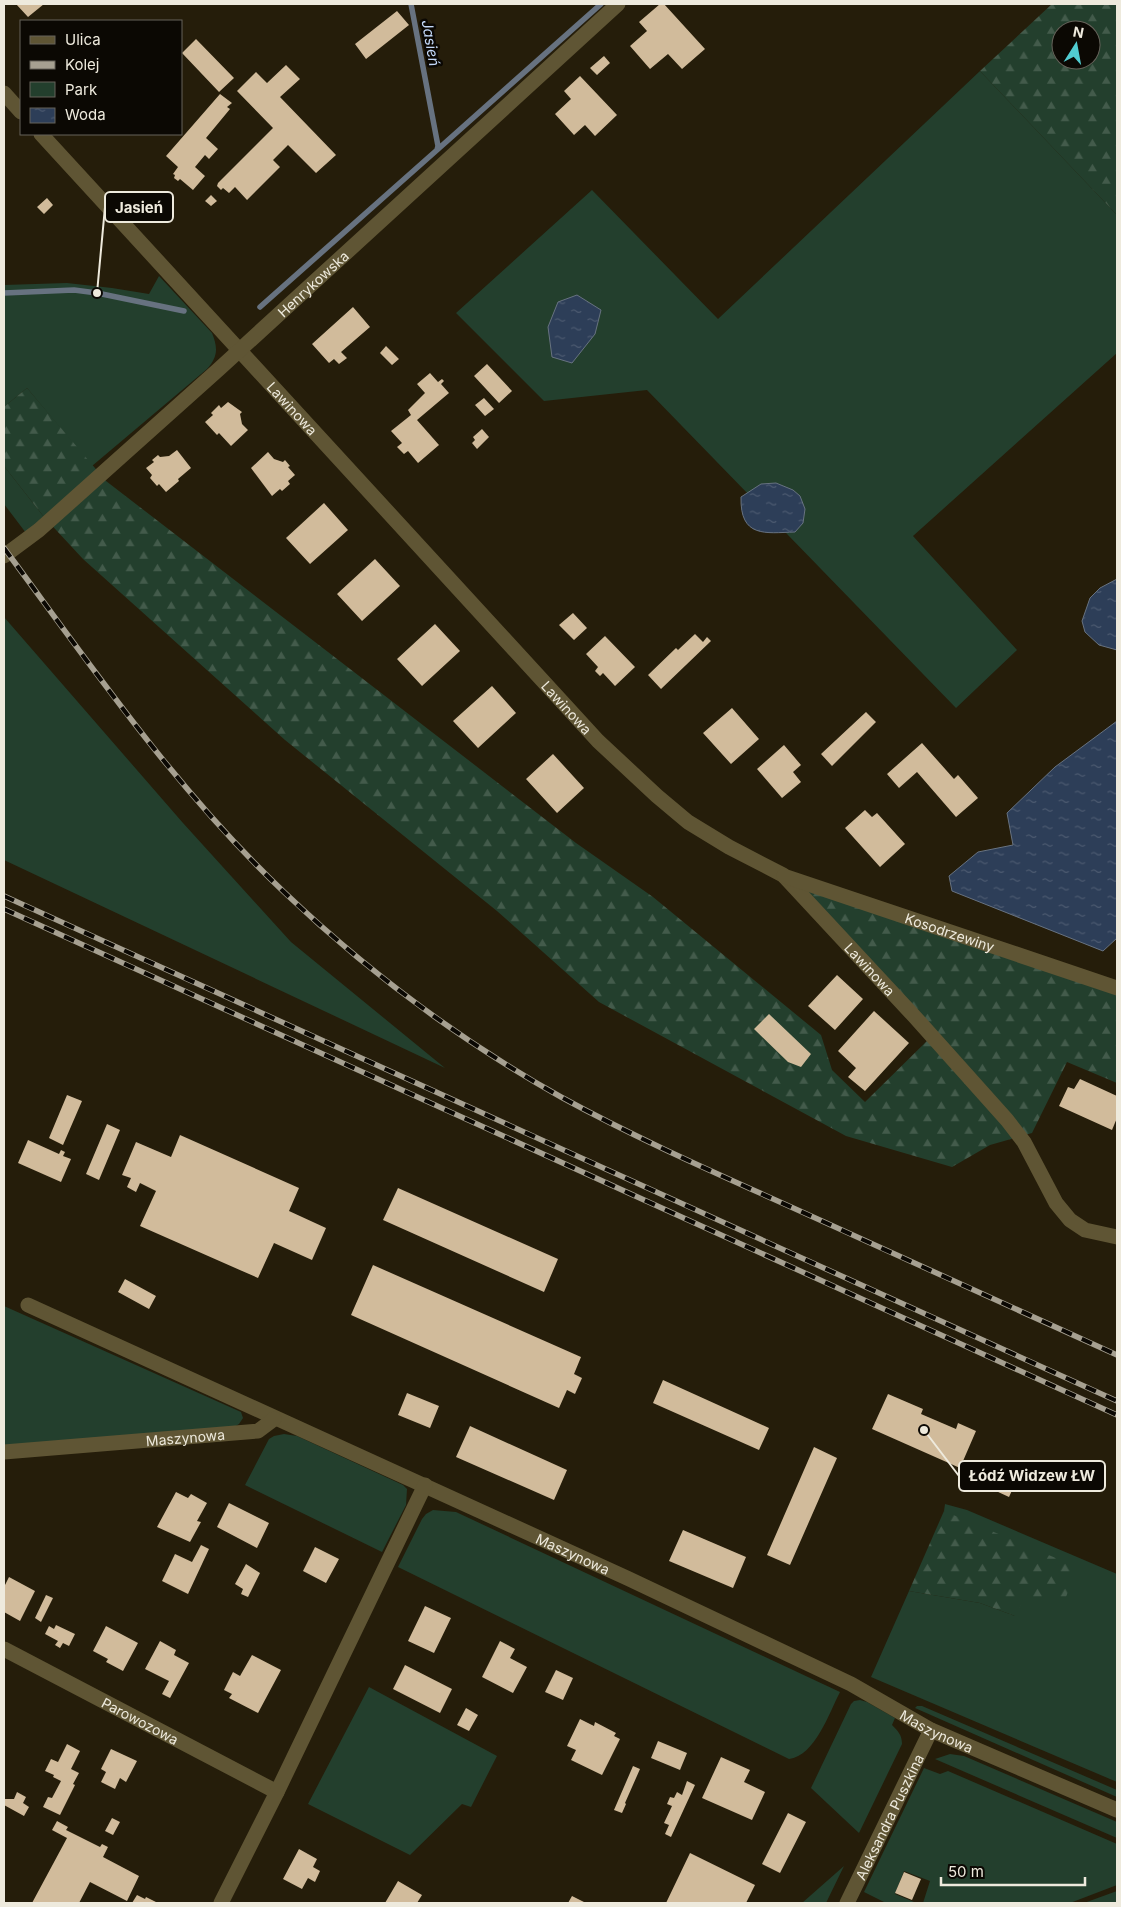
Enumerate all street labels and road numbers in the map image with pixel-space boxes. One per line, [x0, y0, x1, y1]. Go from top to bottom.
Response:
street label: Henrykowska [274, 247, 352, 320]
street label: Lawinowa [264, 378, 321, 438]
street label: Lawinowa [538, 677, 596, 737]
street label: Kosodrzewiny [903, 909, 997, 955]
street label: Lawinowa [841, 939, 899, 999]
street label: Maszynowa [145, 1425, 226, 1449]
street label: Maszynowa [533, 1529, 613, 1578]
street label: Parowozowa [99, 1693, 182, 1748]
street label: Maszynowa [897, 1706, 976, 1756]
street label: Aleksandra Puszkina [851, 1751, 927, 1882]

